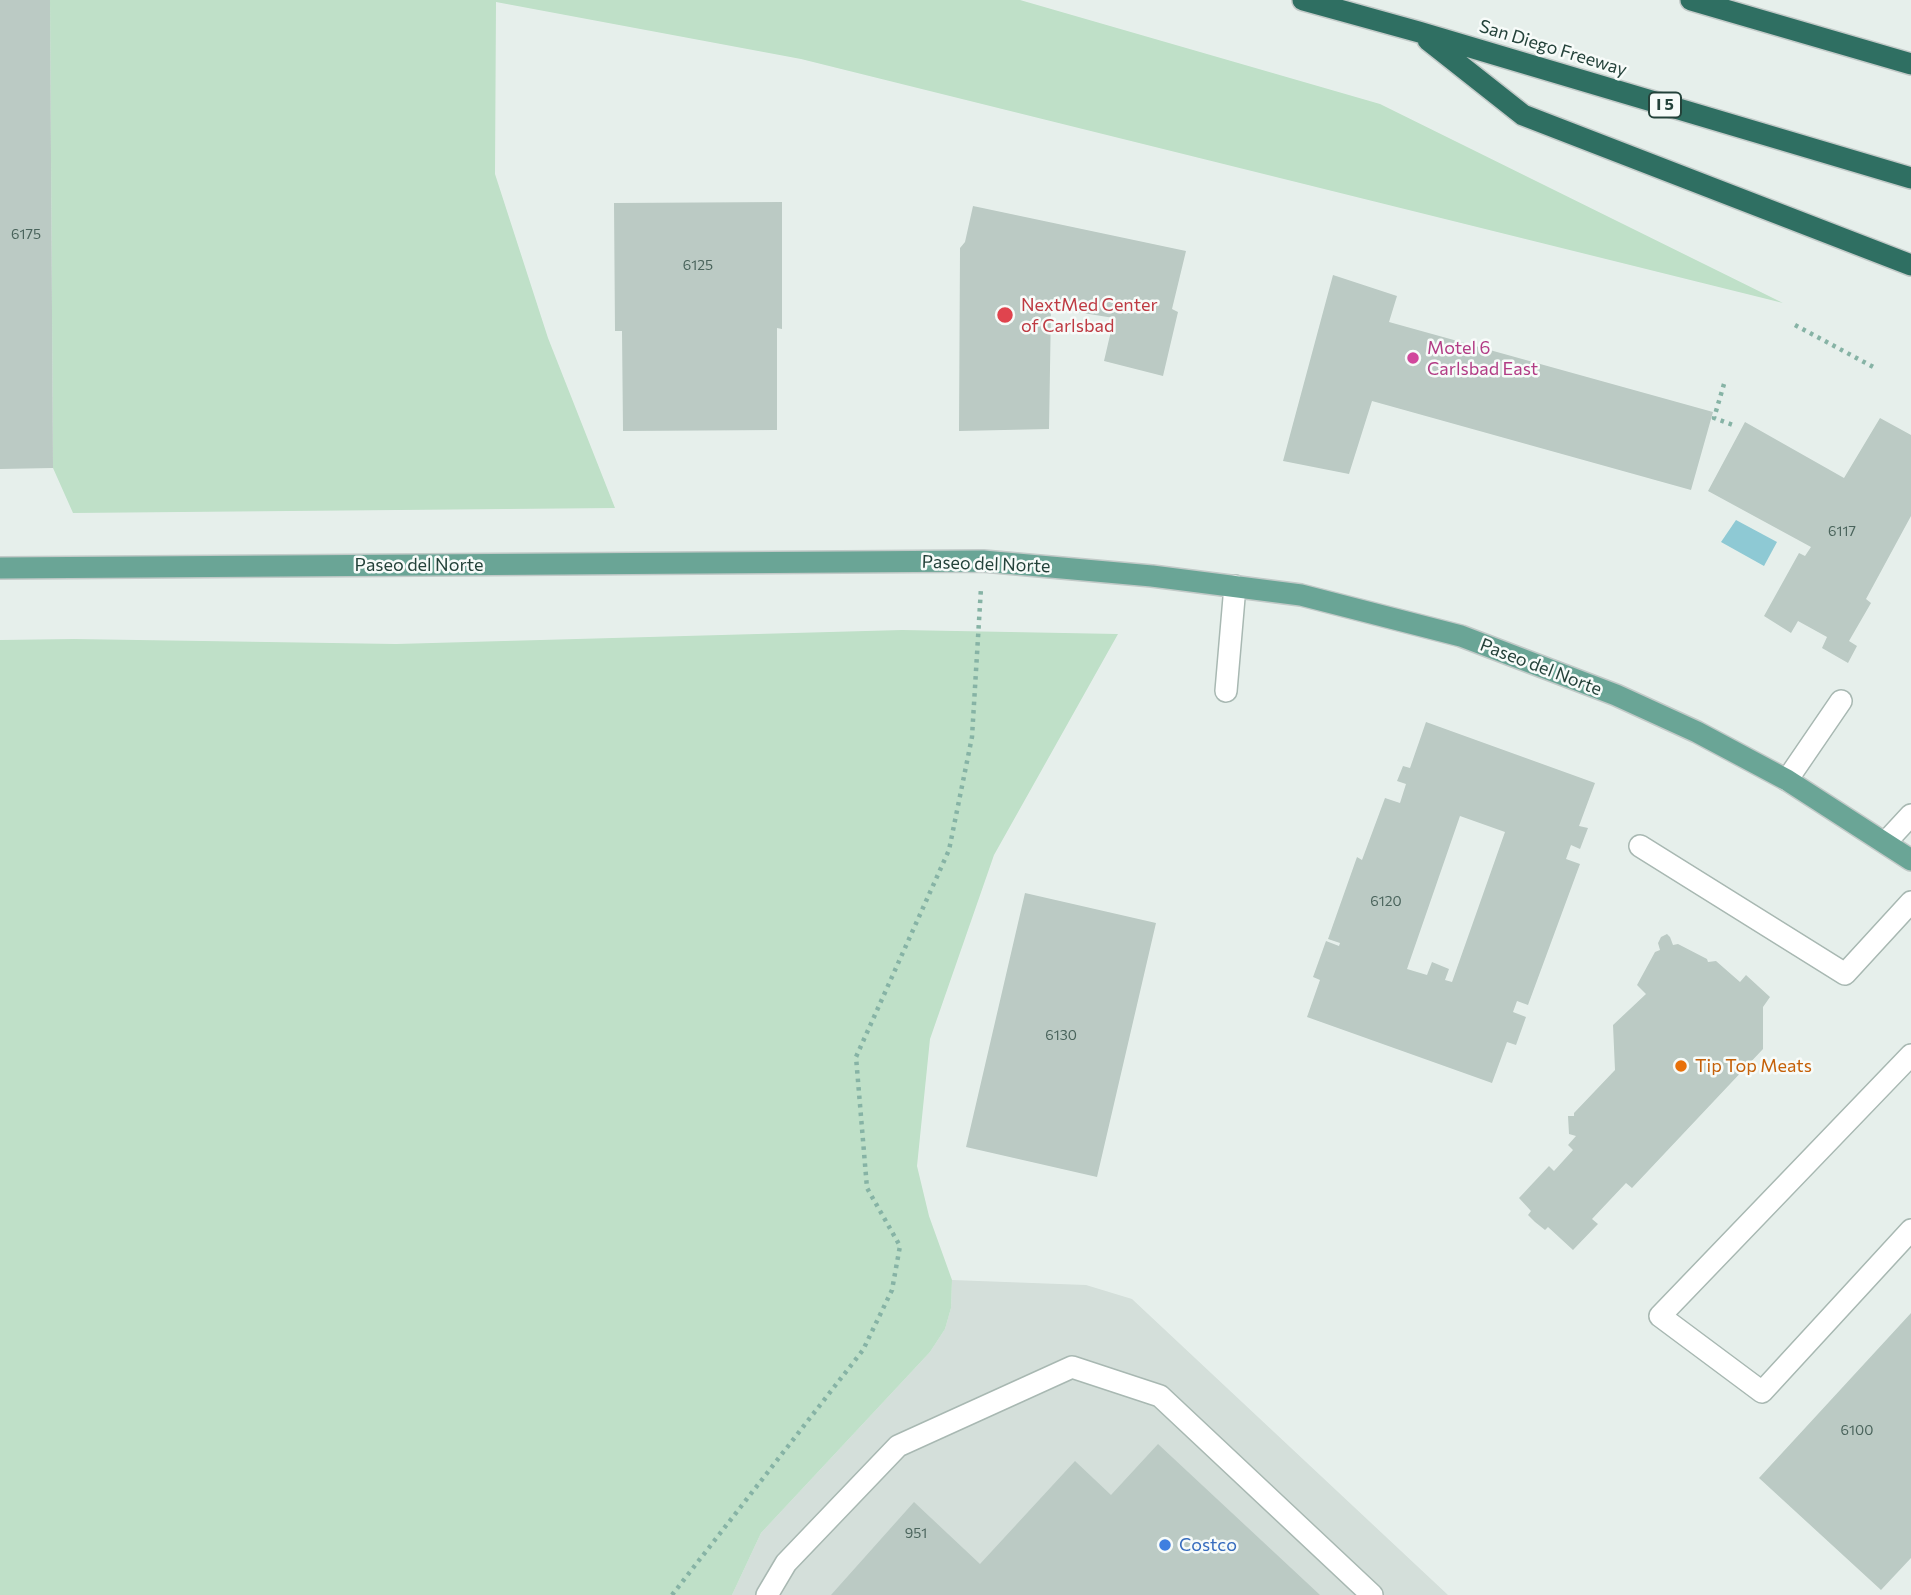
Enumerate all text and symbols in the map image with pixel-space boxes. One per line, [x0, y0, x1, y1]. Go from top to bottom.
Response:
street label: San Diego Freeway [1477, 15, 1629, 81]
road number: I 5 [1649, 92, 1681, 118]
house number: 6175 [11, 226, 41, 242]
house number: 6125 [683, 257, 713, 273]
place label: NextMed Center of Carlsbad [1021, 294, 1158, 336]
marker: NextMed Center of Carlsbad [995, 305, 1015, 325]
place label: Motel 6 Carlsbad East [1427, 337, 1538, 380]
marker: Motel 6 Carlsbad East [1405, 350, 1421, 366]
house number: 6117 [1828, 523, 1856, 539]
street label: Paseo del Norte [921, 551, 1051, 577]
street label: Paseo del Norte [355, 554, 483, 576]
street label: Paseo del Norte [1477, 634, 1605, 700]
house number: 6120 [1370, 893, 1402, 909]
house number: 6130 [1045, 1027, 1077, 1043]
place label: Tip Top Meats [1695, 1055, 1812, 1077]
marker: Tip Top Meats [1673, 1058, 1689, 1074]
house number: 6100 [1841, 1422, 1873, 1438]
house number: 951 [905, 1525, 927, 1541]
place label: Costco [1179, 1534, 1237, 1556]
marker: Costco [1157, 1537, 1173, 1553]

